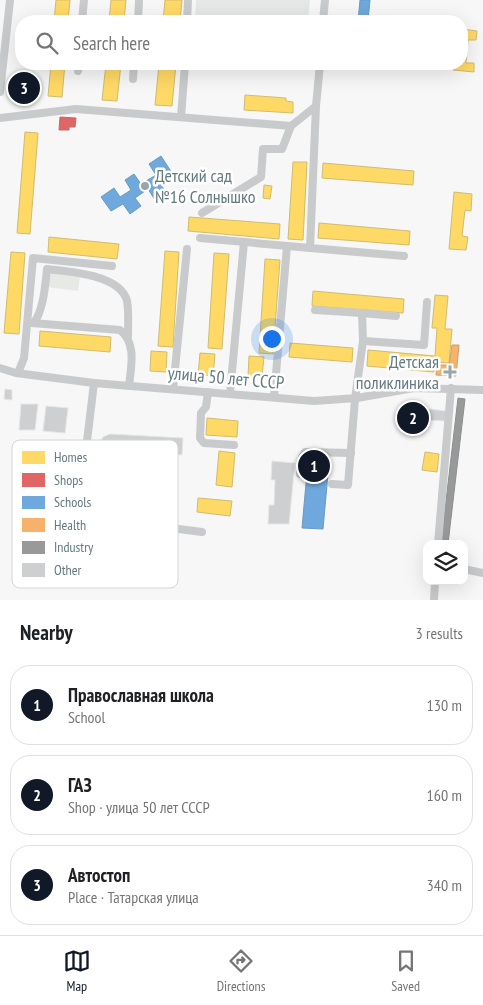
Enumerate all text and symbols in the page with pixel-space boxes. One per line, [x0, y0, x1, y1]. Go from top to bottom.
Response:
search box [15, 15, 468, 70]
icon: search [33, 29, 61, 57]
text: Search here [73, 31, 150, 55]
pin: 3 [8, 69, 40, 107]
place label: Детский сад №16 Солнышко [155, 164, 256, 208]
marker: Детский сад №16 Солнышко [139, 180, 151, 192]
your location [259, 326, 285, 352]
place label: Детская поликлиника [356, 350, 439, 394]
street label: улица 50 лет СССР [167, 361, 285, 394]
marker: Детская поликлиника [443, 365, 457, 379]
pin: 2 [397, 399, 429, 437]
legend [12, 440, 178, 588]
pin: 1 [298, 447, 330, 485]
text: Homes [54, 448, 87, 466]
text: Shops [54, 471, 83, 489]
text: Schools [54, 493, 91, 511]
text: Health [54, 516, 86, 534]
text: Industry [54, 538, 94, 556]
map controls [423, 540, 468, 585]
button: layers [423, 540, 468, 585]
text: Other [54, 561, 81, 579]
text: Nearby [20, 619, 73, 646]
text: 3 results [416, 623, 463, 643]
text: Православная школа [68, 683, 214, 707]
text: 1 [33, 695, 41, 715]
text: 130 m [427, 695, 462, 715]
text: School [68, 707, 105, 727]
text: ГАЗ [68, 773, 92, 797]
text: 2 [33, 785, 41, 805]
text: 160 m [427, 785, 462, 805]
text: Shop · улица 50 лет СССР [68, 797, 210, 817]
text: Автостоп [68, 863, 130, 887]
text: 3 [33, 875, 41, 895]
text: 340 m [427, 875, 462, 895]
text: Place · Татарская улица [68, 887, 199, 907]
tab: Map [63, 947, 91, 995]
tab: Directions [217, 947, 265, 995]
tab: Saved [391, 947, 420, 995]

